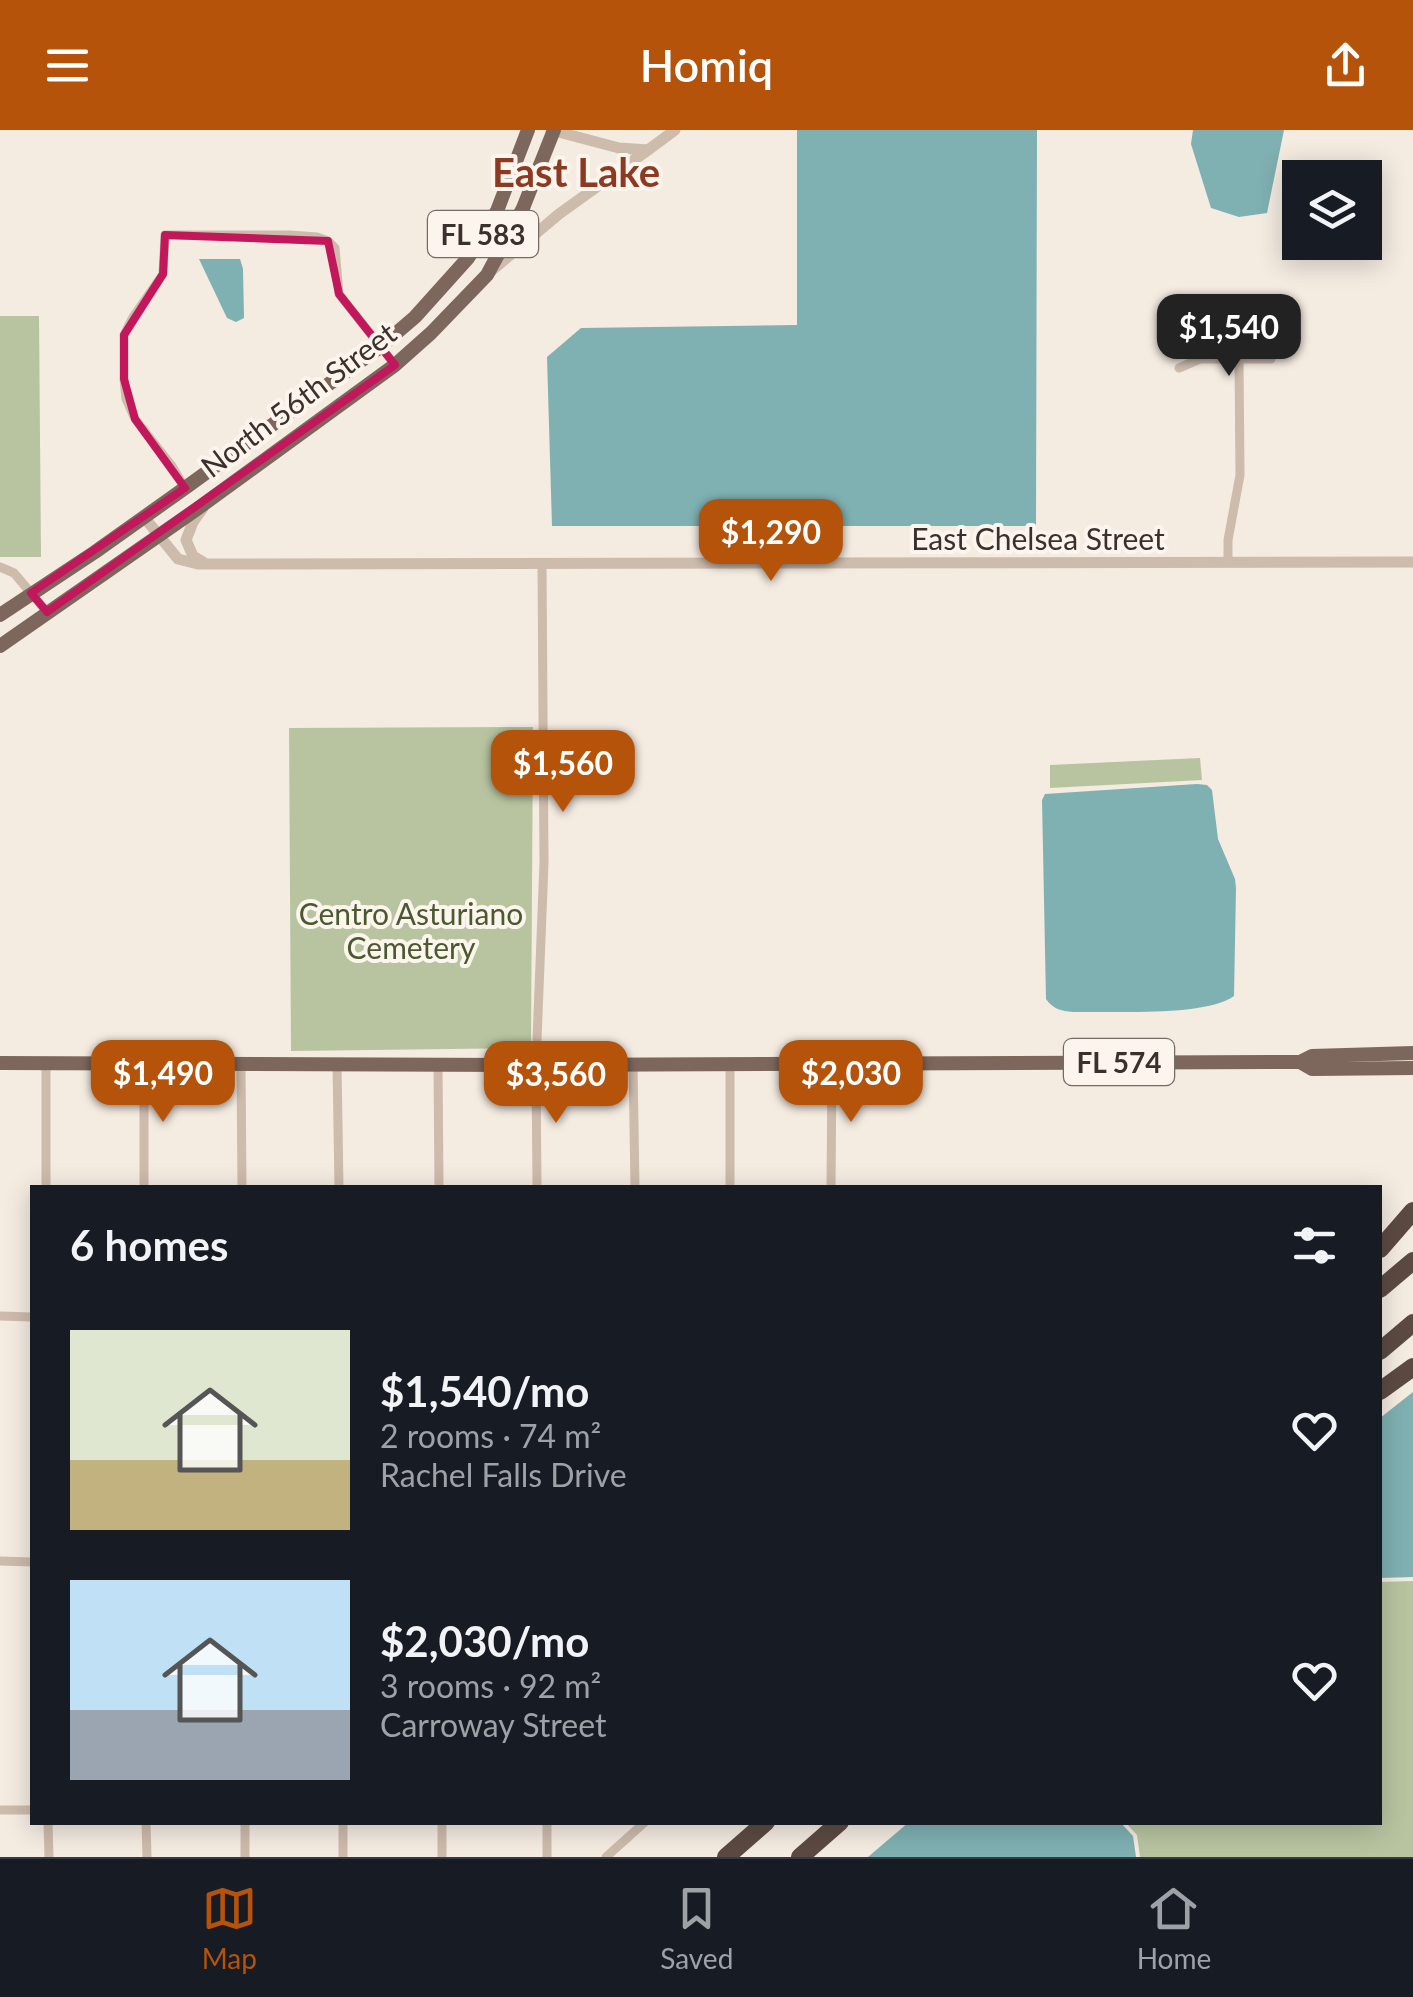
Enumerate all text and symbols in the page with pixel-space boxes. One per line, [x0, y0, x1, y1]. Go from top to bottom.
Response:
icon: menu [40, 38, 95, 93]
text: Homiq [640, 38, 773, 92]
icon: share [1318, 38, 1373, 93]
district label: East Lake [492, 148, 660, 196]
map controls [1282, 160, 1382, 260]
button: layers [1282, 160, 1382, 260]
road number: FL 583 [428, 211, 538, 257]
pin: $1,540 [1148, 294, 1310, 379]
text: $1,540 [1179, 307, 1279, 346]
street label: North 56th Street [194, 314, 403, 484]
pin: $1,290 [690, 499, 852, 584]
text: $1,290 [721, 512, 821, 551]
street label: East Chelsea Street [911, 520, 1165, 556]
pin: $1,560 [482, 730, 644, 815]
text: $1,560 [513, 743, 613, 782]
park label: Centro Asturiano Cemetery [299, 895, 523, 965]
road number: FL 574 [1064, 1039, 1174, 1085]
pin: $1,490 [82, 1040, 244, 1125]
pin: $2,030 [770, 1040, 932, 1125]
pin: $3,560 [475, 1041, 637, 1126]
text: $1,490 [113, 1053, 213, 1092]
text: $2,030 [801, 1053, 901, 1092]
text: $3,560 [506, 1054, 606, 1093]
icon: filters [1287, 1218, 1342, 1273]
text: 6 homes [70, 1220, 228, 1270]
text: $1,540/mo [380, 1366, 589, 1416]
icon: home [150, 1370, 270, 1490]
icon: heart [1287, 1403, 1342, 1458]
text: 2 rooms · 74 m² [380, 1416, 601, 1455]
text: Rachel Falls Drive [380, 1455, 627, 1494]
text: $2,030/mo [380, 1616, 589, 1666]
icon: home [150, 1620, 270, 1740]
icon: heart [1287, 1653, 1342, 1708]
text: 3 rooms · 92 m² [380, 1666, 601, 1705]
text: Carroway Street [380, 1705, 606, 1744]
tab: Map [202, 1881, 257, 1975]
tab: Saved [660, 1881, 733, 1975]
tab: Home [1137, 1881, 1211, 1975]

